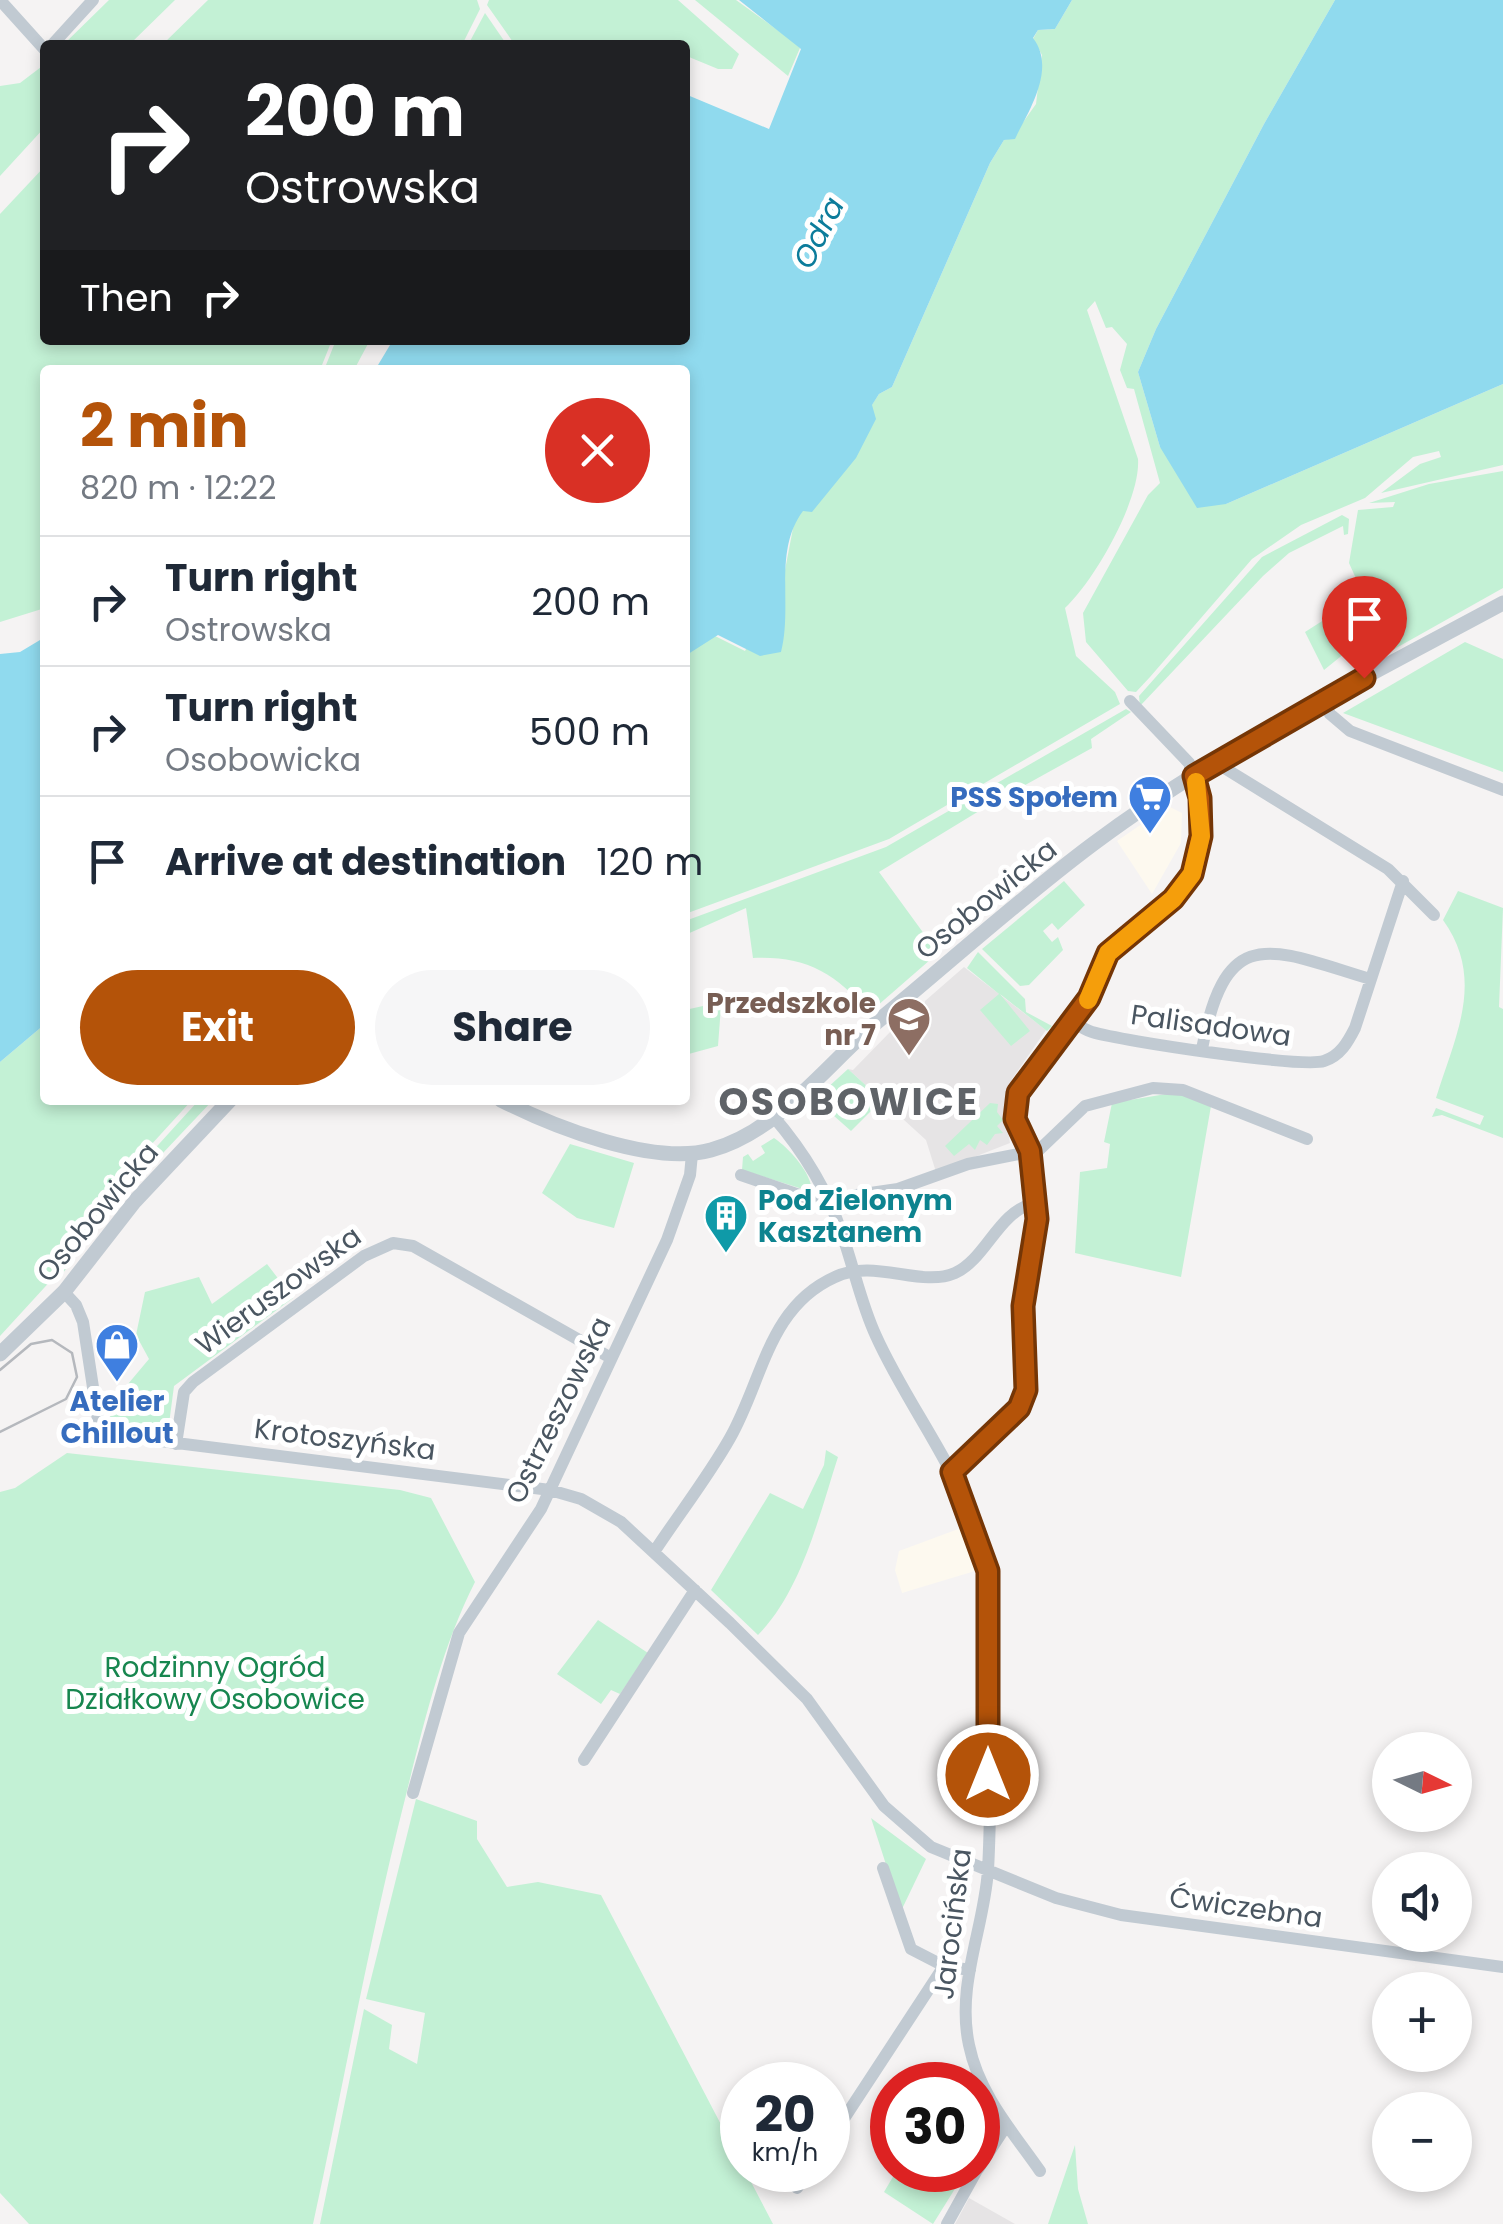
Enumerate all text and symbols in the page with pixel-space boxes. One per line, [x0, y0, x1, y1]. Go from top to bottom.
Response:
text: 200 m [245, 62, 465, 161]
icon: right [80, 80, 210, 210]
text: Ostrowska [245, 156, 480, 219]
water label: Odra [782, 189, 855, 276]
icon: right [193, 270, 248, 325]
text: Then [80, 271, 173, 324]
text: 2 min [80, 384, 249, 468]
button: close [545, 398, 650, 503]
text: 820 m · 12:22 [80, 465, 276, 510]
text: Turn right [165, 551, 357, 604]
icon: right [80, 574, 135, 629]
text: 200 m [531, 575, 650, 628]
pin [1322, 576, 1407, 679]
icon: arrive [1337, 591, 1392, 646]
text: Ostrowska [165, 607, 332, 652]
text: Turn right [165, 681, 357, 734]
icon: right [80, 704, 135, 759]
text: 500 m [529, 705, 650, 758]
text: Osobowicka [165, 737, 361, 782]
supermarket icon: PSS Społem [1127, 774, 1173, 835]
place label: PSS Społem [950, 778, 1118, 817]
street label: Osobowicka [907, 830, 1065, 969]
icon: arrive [80, 834, 135, 889]
text: Arrive at destination [165, 835, 566, 888]
text: 120 m [596, 835, 703, 888]
button: Exit [80, 970, 355, 1085]
button: Share [375, 970, 650, 1085]
place label: Przedszkole nr 7 [706, 984, 876, 1055]
street label: Palisadowa [1128, 995, 1293, 1056]
school or university icon: Przedszkole nr 7 [886, 996, 932, 1057]
district label: OSOBOWICE [718, 1075, 980, 1128]
street label: Osobowicka [27, 1134, 167, 1291]
place label: Pod Zielonym Kasztanem [758, 1181, 953, 1252]
building icon: Pod Zielonym Kasztanem [703, 1193, 749, 1254]
street label: Wieruszowska [187, 1217, 369, 1364]
street label: Ostrzeszowska [496, 1310, 621, 1510]
shop icon: Atelier Chillout [94, 1322, 140, 1383]
place label: Atelier Chillout [60, 1382, 174, 1453]
street label: Krotoszyńska [252, 1409, 438, 1470]
park label: Rodzinny Ogród Działkowy Osobowice [65, 1648, 365, 1719]
position arrow [936, 1723, 1040, 1827]
north arrow [1372, 1732, 1472, 1832]
map controls [1372, 1732, 1472, 2192]
street label: Jarocińska [924, 1846, 981, 2002]
button: sound [1372, 1852, 1472, 1952]
street label: Ćwiczebna [1167, 1877, 1325, 1938]
button: + [1372, 1972, 1472, 2072]
speed limit sign: 30 [870, 2062, 1000, 2192]
text: 20 [754, 2079, 816, 2150]
button: − [1372, 2092, 1472, 2192]
text: km/h [752, 2135, 818, 2170]

